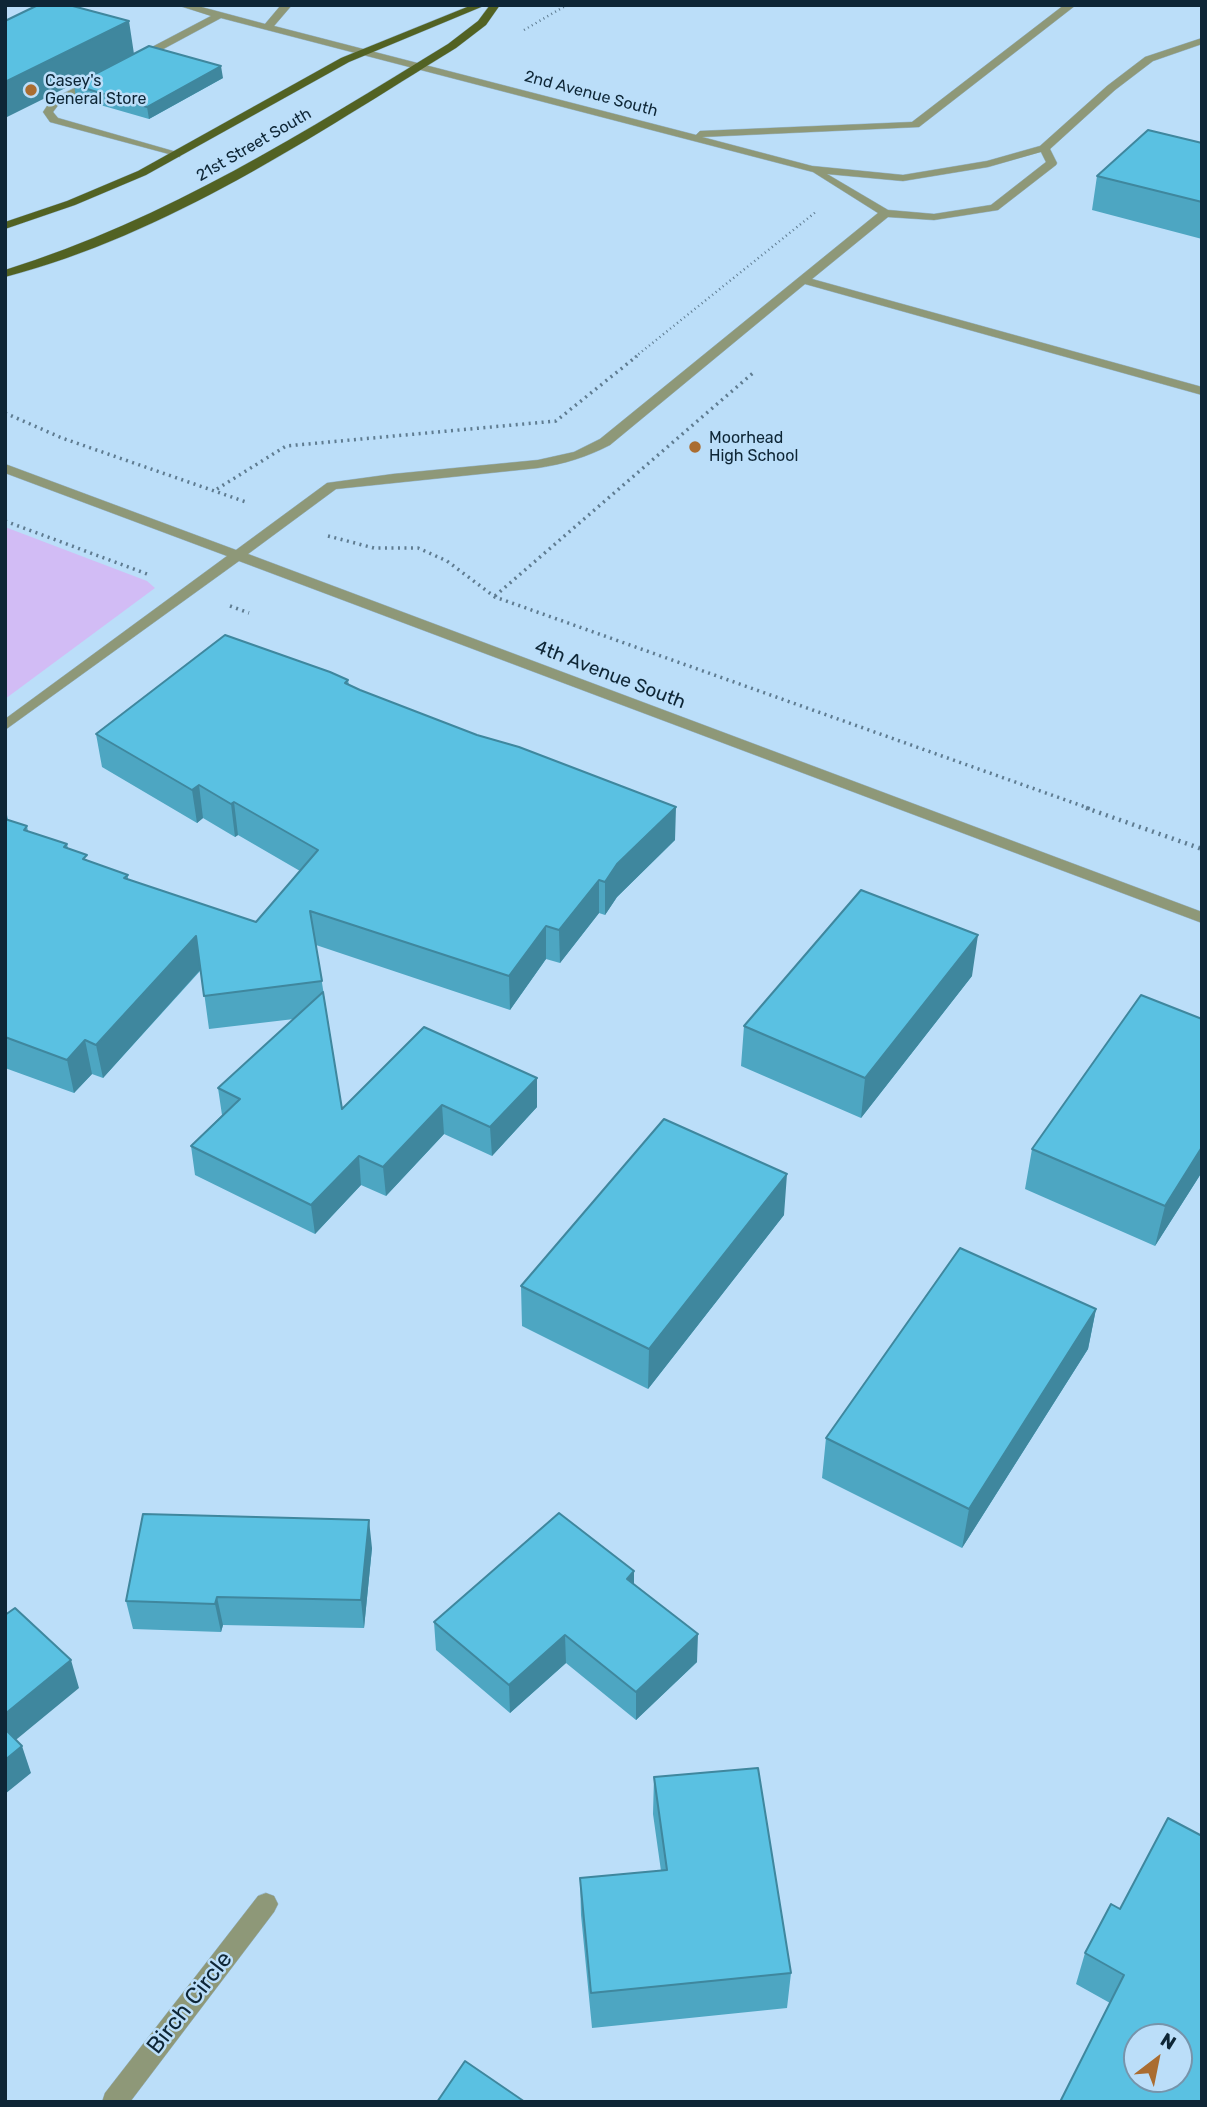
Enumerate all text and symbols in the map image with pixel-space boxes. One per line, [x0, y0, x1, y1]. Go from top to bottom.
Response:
street label: 2nd Avenue South [522, 67, 660, 121]
place label: Casey's General Store [45, 71, 146, 109]
marker: Casey's General Store [23, 82, 39, 98]
street label: 21st Street South [193, 104, 315, 186]
place label: Moorhead High School [709, 428, 798, 466]
marker: Moorhead High School [687, 439, 703, 455]
street label: 4th Avenue South [531, 636, 689, 714]
street label: Birch Circle [141, 1946, 239, 2060]
north arrow [1123, 2023, 1193, 2093]
text: N [1156, 2028, 1180, 2055]

